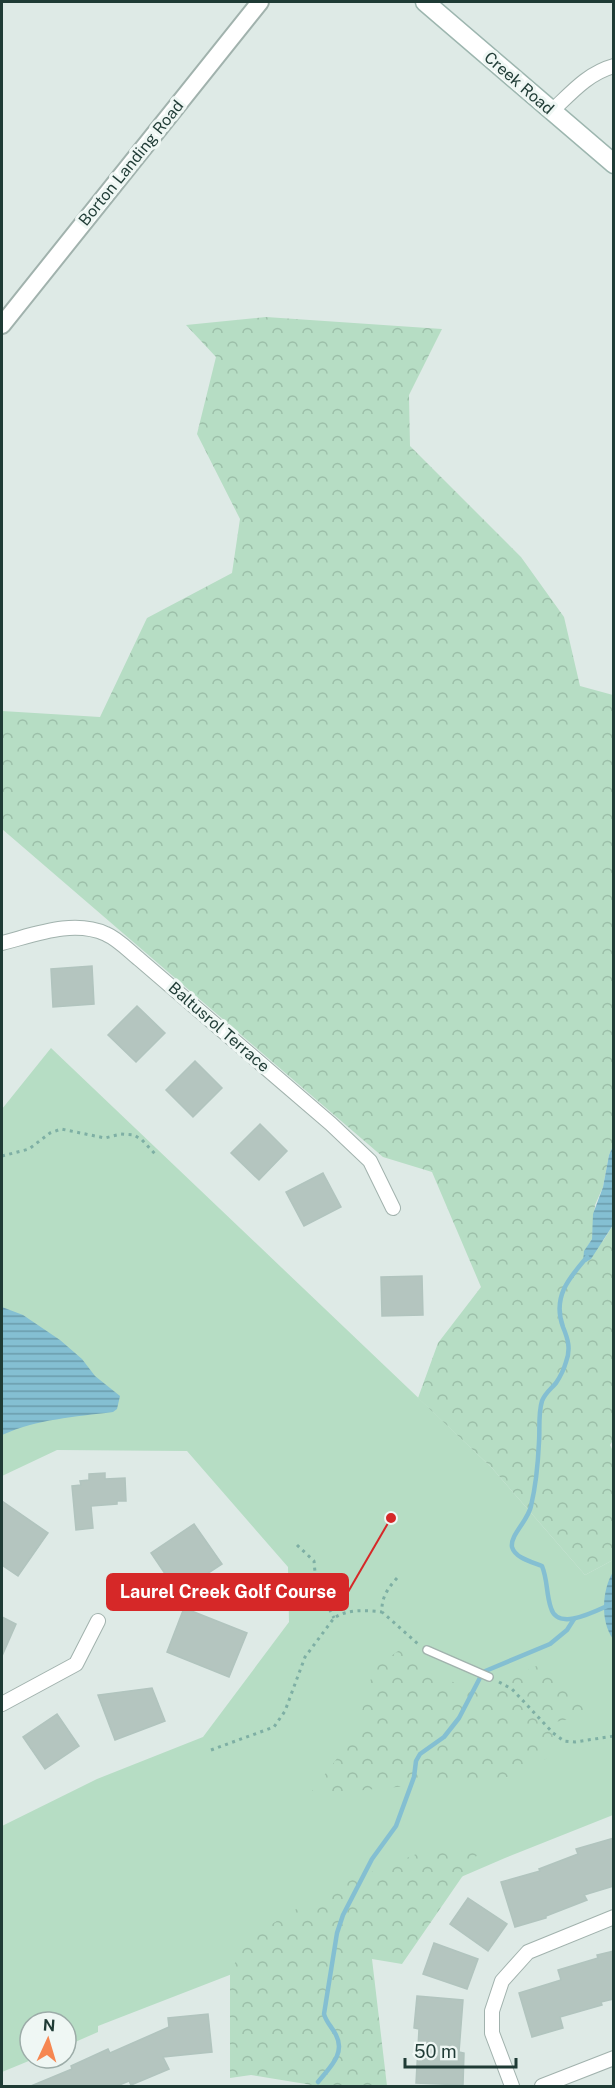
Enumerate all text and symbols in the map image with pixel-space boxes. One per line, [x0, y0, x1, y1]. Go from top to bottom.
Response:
street label: Creek Road [480, 48, 558, 118]
street label: Borton Landing Road [75, 96, 187, 230]
street label: Baltusrol Terrace [165, 978, 273, 1076]
callout: Laurel Creek Golf Course [107, 1574, 348, 1610]
text: Laurel Creek Golf Course [120, 1581, 336, 1602]
north arrow [18, 2010, 78, 2070]
text: N [42, 2016, 56, 2035]
scale bar [405, 2031, 516, 2069]
text: 50 m [414, 2041, 457, 2062]

